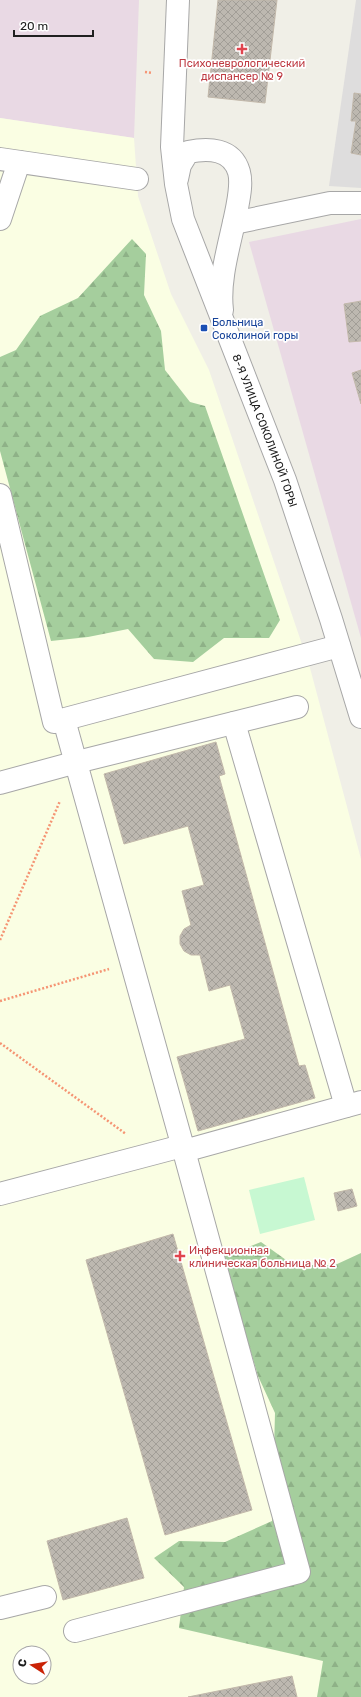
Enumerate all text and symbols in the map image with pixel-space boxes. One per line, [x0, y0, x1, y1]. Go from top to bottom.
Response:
scale bar [14, 12, 93, 38]
text: 20 m [20, 19, 48, 33]
marker: Психоневрологический диспансер № 9 [236, 43, 248, 55]
place label: Психоневрологический диспансер № 9 [179, 57, 305, 83]
place label: Больница Соколиной горы [212, 316, 298, 342]
marker: Больница Соколиной горы [199, 323, 209, 333]
street label: 8-Я УЛИЦА СОКОЛИНОЙ ГОРЫ [229, 352, 300, 509]
place label: Инфекционная клиническая больница № 2 [189, 1244, 336, 1270]
marker: Инфекционная клиническая больница № 2 [174, 1250, 186, 1262]
north arrow [12, 1645, 52, 1685]
text: С [16, 1658, 30, 1668]

